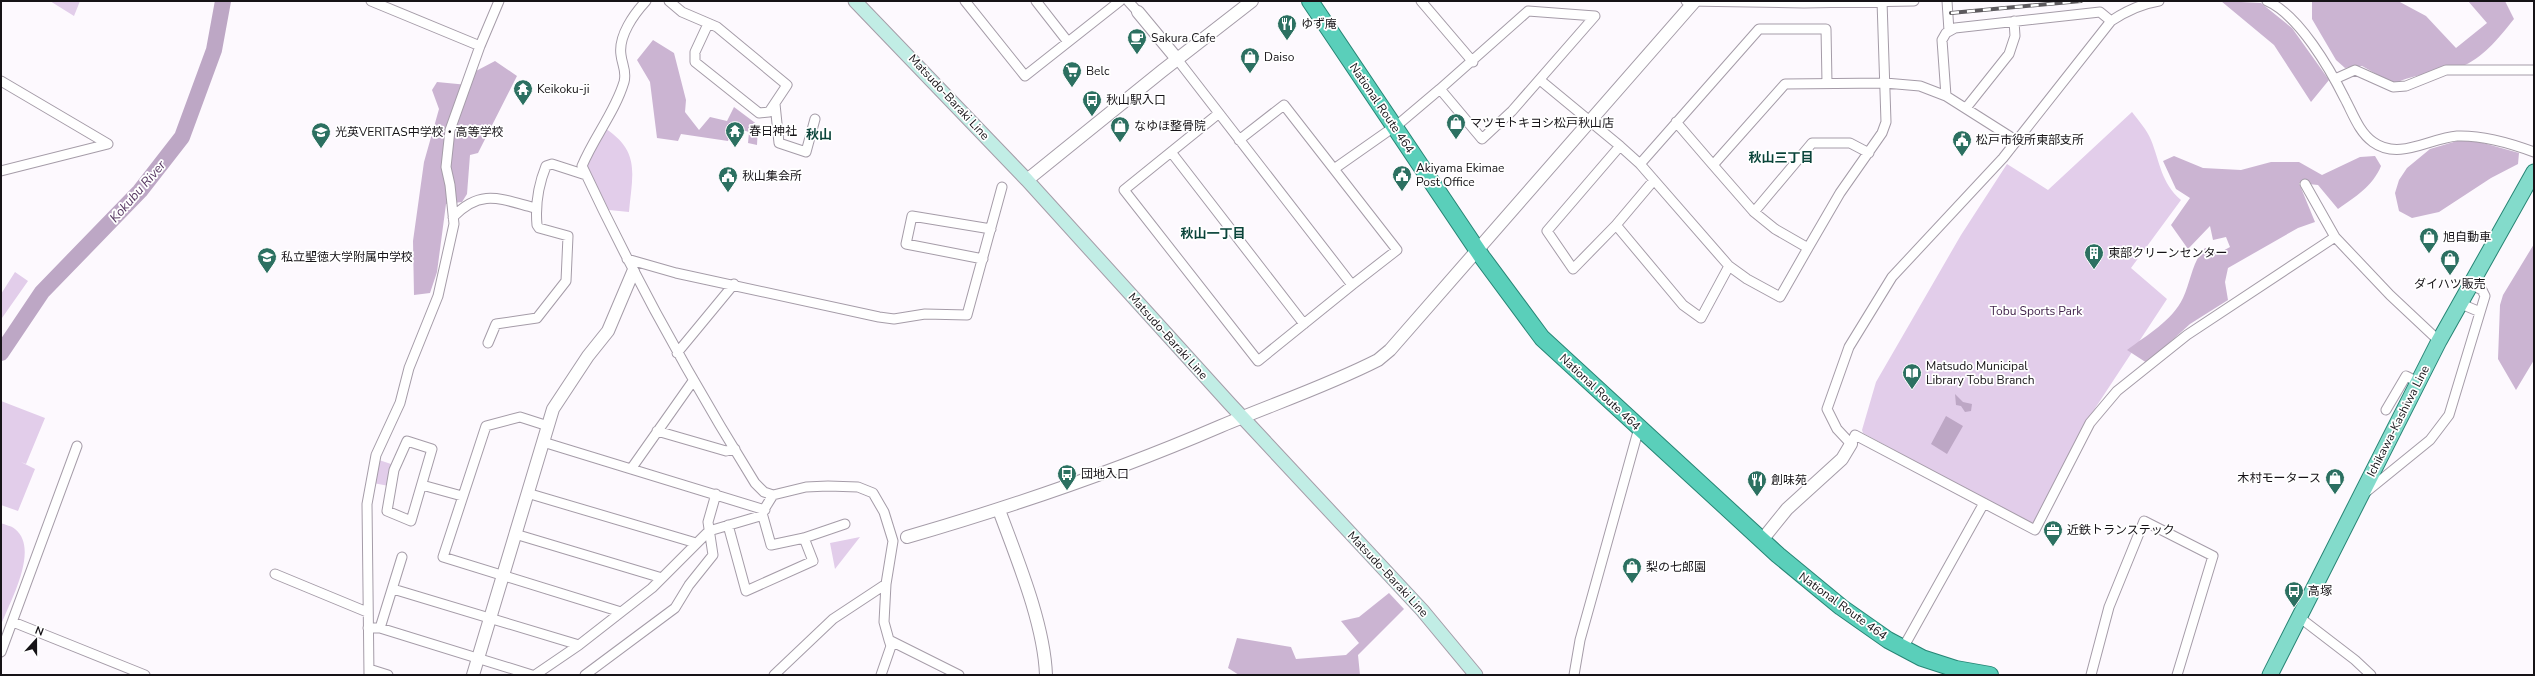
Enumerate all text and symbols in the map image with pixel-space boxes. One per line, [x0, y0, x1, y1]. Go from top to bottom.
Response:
restaurant icon: ゆず庵 [1276, 13, 1298, 41]
place label: ゆず庵 [1301, 16, 1337, 32]
cafe icon: Sakura Cafe [1126, 27, 1148, 55]
place label: Sakura Cafe [1151, 30, 1216, 46]
shop icon: Daiso [1239, 46, 1261, 74]
place label: Daiso [1264, 49, 1295, 65]
street label: Matsudo-Baraki Line [905, 51, 993, 143]
supermarket icon: Belc [1061, 60, 1083, 88]
street label: National Route 464 [1346, 60, 1418, 156]
place label: Belc [1086, 63, 1110, 79]
temple icon: Keikoku-ji [512, 78, 534, 106]
place label: Keikoku-ji [537, 81, 590, 97]
bus stop icon: 秋山駅入口 [1081, 89, 1103, 117]
place label: 秋山駅入口 [1106, 92, 1166, 108]
shop icon: マツモトキヨシ松戸秋山店 [1445, 112, 1467, 140]
shop icon: なゆほ整骨院 [1109, 115, 1131, 143]
place label: マツモトキヨシ松戸秋山店 [1470, 115, 1614, 131]
place label: なゆほ整骨院 [1134, 118, 1206, 134]
temple icon: 春日神社 [724, 120, 746, 148]
school or university icon: 光英VERITAS中学校・高等学校 [310, 121, 332, 149]
place label: 春日神社 [749, 123, 797, 139]
place label: 光英VERITAS中学校・高等学校 [335, 124, 504, 140]
district label: 秋山 [806, 126, 832, 144]
public building icon: 松戸市役所東部支所 [1951, 129, 1973, 157]
place label: 松戸市役所東部支所 [1976, 132, 2084, 148]
district label: 秋山三丁目 [1748, 149, 1814, 167]
water label: Kokubu River [106, 156, 170, 227]
place label: Akiyama Ekimae Post Office [1416, 160, 1504, 190]
public building icon: Akiyama Ekimae Post Office [1391, 164, 1413, 192]
public building icon: 秋山集会所 [717, 165, 739, 193]
place label: 秋山集会所 [742, 168, 802, 184]
district label: 秋山一丁目 [1180, 225, 1246, 243]
shop icon: 旭自動車 [2418, 226, 2440, 254]
place label: 旭自動車 [2443, 229, 2491, 245]
building icon: 東部クリーンセンター [2083, 242, 2105, 270]
place label: 東部クリーンセンター [2108, 245, 2227, 261]
school or university icon: 私立聖徳大学附属中学校 [256, 246, 278, 274]
shop icon: ダイハツ販売 [2439, 248, 2461, 276]
place label: 私立聖徳大学附属中学校 [281, 249, 413, 265]
place label: ダイハツ販売 [2414, 276, 2486, 292]
street label: Matsudo-Baraki Line [1125, 289, 1211, 383]
park label: Tobu Sports Park [1990, 303, 2083, 319]
street label: National Route 464 [1556, 350, 1644, 434]
place label: Matsudo Municipal Library Tobu Branch [1926, 358, 2035, 388]
library icon: Matsudo Municipal Library Tobu Branch [1901, 362, 1923, 390]
street label: Ichikawa-Kashiwa Line [2363, 363, 2433, 479]
bus stop icon: 団地入口 [1056, 463, 1078, 491]
place label: 団地入口 [1081, 466, 1129, 482]
shop icon: 木村モータース [2324, 467, 2346, 495]
restaurant icon: 創味苑 [1746, 469, 1768, 497]
place label: 木村モータース [2238, 470, 2321, 486]
place label: 創味苑 [1771, 472, 1807, 488]
office icon: 近鉄トランステック [2042, 519, 2064, 547]
place label: 近鉄トランステック [2067, 522, 2175, 538]
street label: Matsudo-Baraki Line [1344, 528, 1432, 620]
shop icon: 梨の七郎園 [1621, 556, 1643, 584]
place label: 梨の七郎園 [1646, 559, 1706, 575]
street label: National Route 464 [1796, 569, 1890, 643]
bus stop icon: 高塚 [2283, 580, 2305, 608]
place label: 高塚 [2308, 583, 2332, 599]
north arrow [16, 620, 56, 660]
text: N [33, 623, 46, 640]

